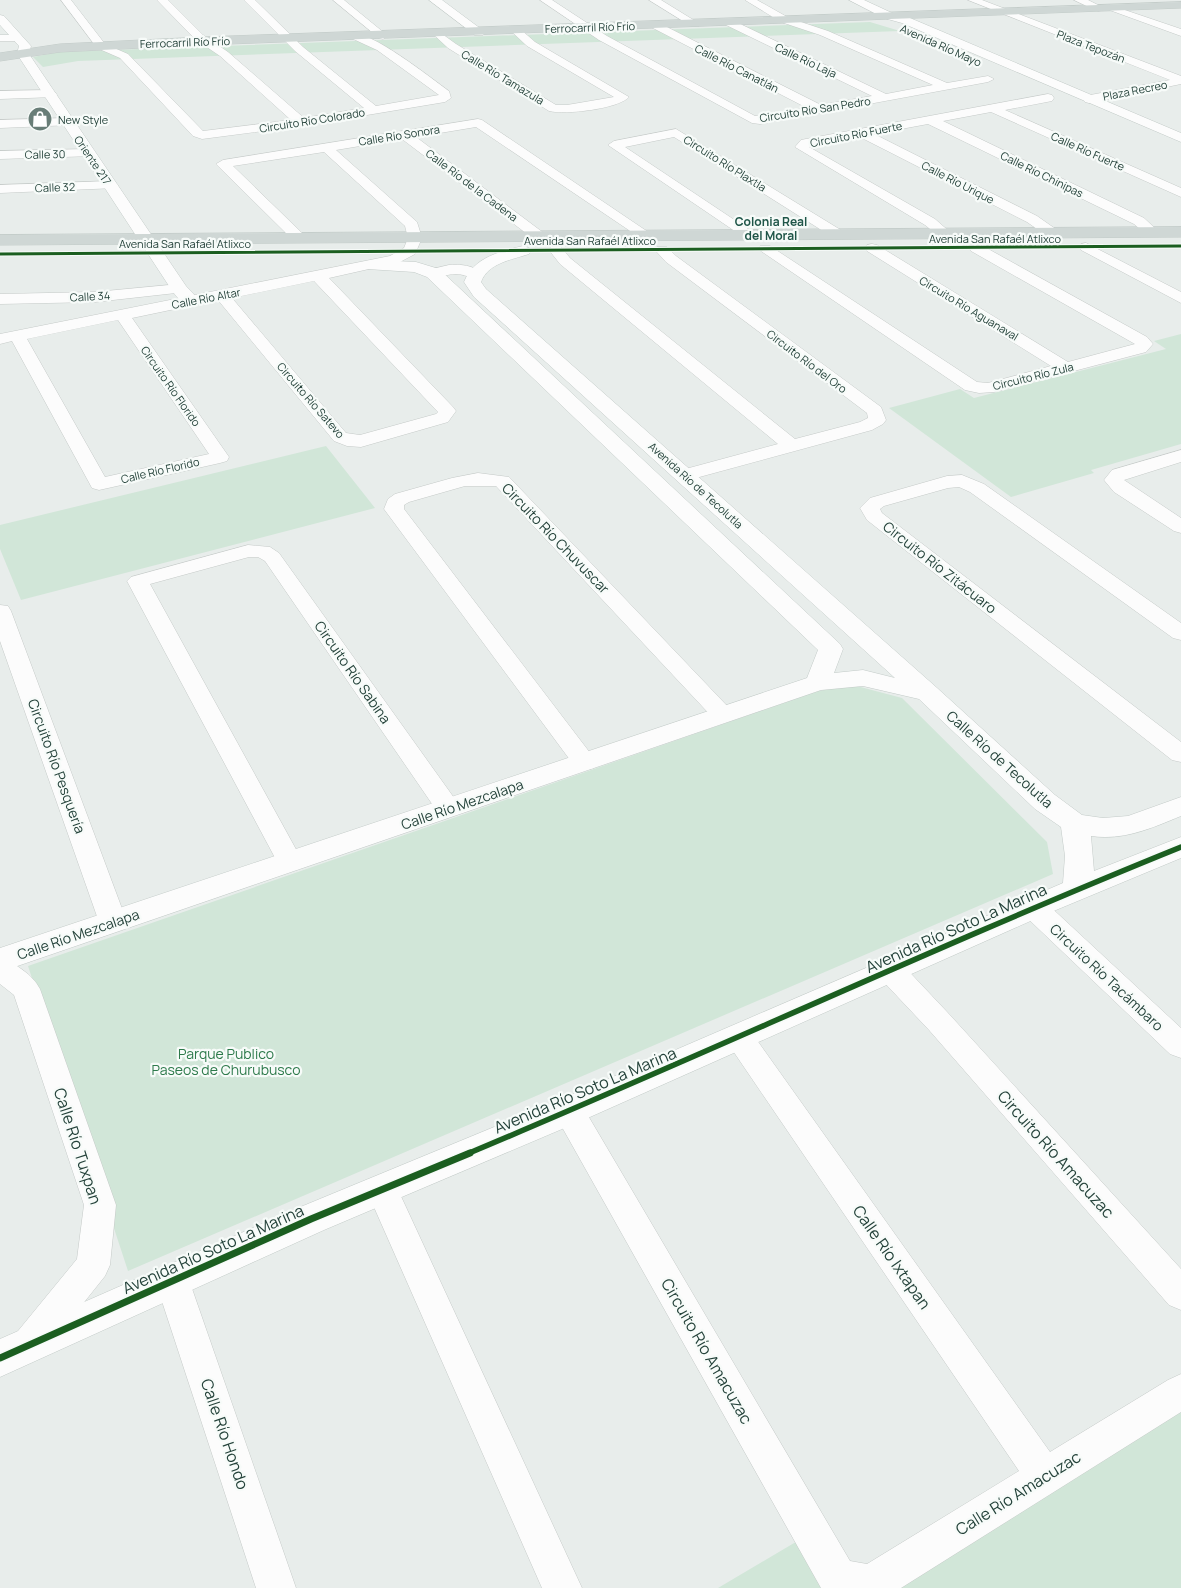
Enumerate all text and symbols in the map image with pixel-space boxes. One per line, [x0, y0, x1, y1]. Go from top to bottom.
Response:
street label: Ferrocarril Río Frío [545, 18, 636, 36]
street label: Avenida Río Mayo [898, 20, 984, 70]
street label: Plaza Tepozán [1055, 26, 1127, 66]
street label: Ferrocarril Río Frío [140, 33, 231, 51]
street label: Calle Río Laja [773, 39, 839, 81]
street label: Calle Río Canatlán [693, 40, 781, 96]
street label: Calle Río Tamazula [459, 46, 547, 108]
street label: Plaza Recreo [1101, 76, 1169, 104]
street label: Circuito Río San Pedro [758, 93, 872, 125]
street label: Circuito Río Colorado [258, 104, 366, 136]
shop icon: New Style [27, 106, 53, 132]
place label: New Style [58, 112, 109, 127]
street label: Circuito Río Fuerte [809, 118, 904, 150]
street label: Calle Río Sonora [357, 121, 441, 149]
street label: Calle Río Fuerte [1049, 128, 1128, 174]
street label: Circuito Río Plaxtla [681, 132, 769, 194]
street label: Oriente 217 [71, 133, 115, 187]
street label: Calle Río de la Cadena [423, 145, 521, 225]
street label: Calle 30 [25, 146, 65, 162]
street label: Calle Río Chinipas [998, 147, 1086, 201]
street label: Calle Río Urique [919, 157, 997, 207]
street label: Calle 32 [35, 179, 75, 195]
district label: Colonia Real del Moral [735, 213, 807, 244]
street label: Avenida San Rafaél Atlixco [929, 231, 1062, 246]
street label: Avenida San Rafaél Atlixco [524, 233, 657, 248]
street label: Avenida San Rafaél Atlixco [119, 236, 252, 251]
street label: Circuito Río Aguanaval [917, 272, 1021, 344]
street label: Calle Río Altar [170, 284, 242, 312]
street label: Calle 34 [69, 287, 111, 305]
street label: Circuito Río del Oro [764, 326, 850, 396]
street label: Circuito Río Florido [138, 343, 205, 430]
street label: Circuito Río Satevo [274, 359, 348, 441]
street label: Circuito Río Zula [991, 359, 1075, 393]
street label: Avenida Río de Tecolutla [646, 439, 746, 531]
street label: Calle Río Florido [119, 454, 201, 486]
street label: Circuito Río Chuvuscar [498, 479, 614, 597]
street label: Circuito Río Zitácuaro [879, 517, 1001, 617]
street label: Circuito Río Sabina [310, 617, 396, 727]
street label: Circuito Río Pesquería [24, 696, 90, 836]
street label: Calle Río de Tecolutla [943, 706, 1057, 812]
street label: Calle Río Mezcalapa [398, 774, 526, 834]
street label: Avenida Río Soto La Marina [862, 878, 1050, 978]
street label: Calle Río Mezcalapa [14, 904, 142, 964]
street label: Circuito Río Tacámbaro [1046, 919, 1168, 1035]
street label: Avenida Río Soto La Marina [490, 1042, 680, 1138]
park label: Parque Publico Paseos de Churubusco [152, 1044, 300, 1079]
street label: Calle Río Tuxpan [49, 1085, 107, 1207]
street label: Circuito Río Amacuzac [993, 1085, 1119, 1223]
street label: Avenida Río Soto La Marina [119, 1199, 307, 1299]
street label: Calle Río Ixtapan [848, 1201, 936, 1313]
street label: Circuito Río Amacuzac [656, 1274, 758, 1428]
street label: Calle Río Hondo [196, 1376, 254, 1492]
street label: Calle Río Amacuzac [951, 1446, 1085, 1540]

